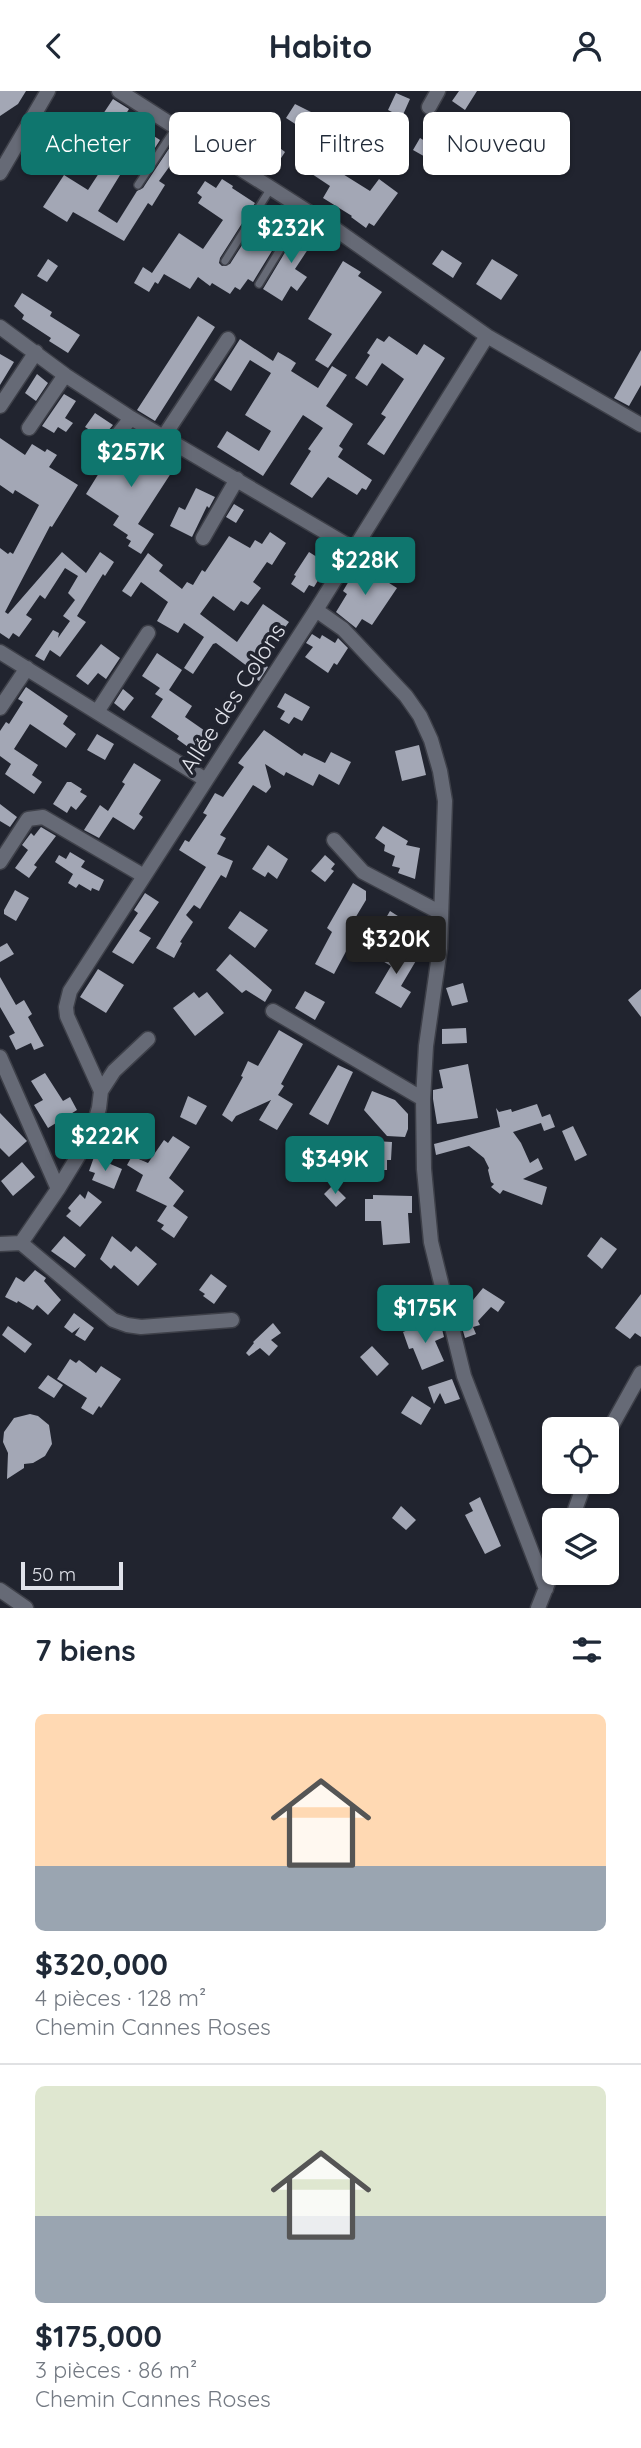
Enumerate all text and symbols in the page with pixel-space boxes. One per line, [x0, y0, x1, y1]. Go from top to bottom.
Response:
text: Habito [269, 26, 372, 66]
icon: back [35, 27, 73, 65]
icon: person [568, 27, 606, 65]
chip: Acheter [21, 112, 155, 175]
chip: Louer [169, 112, 281, 175]
chip: Filtres [295, 112, 409, 175]
chip: Nouveau [423, 112, 570, 175]
pin: $232K [242, 205, 340, 265]
text: $232K [257, 213, 325, 242]
pin: $257K [82, 429, 180, 489]
text: $257K [97, 437, 165, 466]
pin: $228K [316, 538, 414, 597]
text: $228K [331, 545, 399, 574]
street label: Allée des Colons [173, 617, 291, 779]
pin: $320K [347, 917, 445, 976]
text: $320K [362, 924, 430, 953]
pin: $222K [56, 1114, 154, 1173]
text: $222K [71, 1121, 139, 1150]
pin: $349K [286, 1137, 384, 1196]
text: $349K [301, 1144, 369, 1173]
pin: $175K [376, 1285, 474, 1345]
text: $175K [393, 1293, 457, 1322]
map controls [542, 1417, 619, 1585]
button: locate [542, 1417, 619, 1494]
button: layers [542, 1508, 619, 1585]
scale bar [21, 1559, 122, 1591]
text: 50 m [32, 1562, 76, 1586]
text: 7 biens [35, 1631, 136, 1669]
icon: filters [568, 1631, 606, 1669]
icon: home [258, 1760, 384, 1886]
text: $320,000 [35, 1945, 168, 1983]
text: 4 pièces · 128 m² [35, 1983, 206, 2012]
text: Chemin Cannes Roses [35, 2012, 271, 2041]
icon: home [258, 2132, 384, 2258]
text: $175,000 [35, 2317, 162, 2355]
text: 3 pièces · 86 m² [35, 2355, 197, 2384]
text: Chemin Cannes Roses [35, 2384, 271, 2413]

